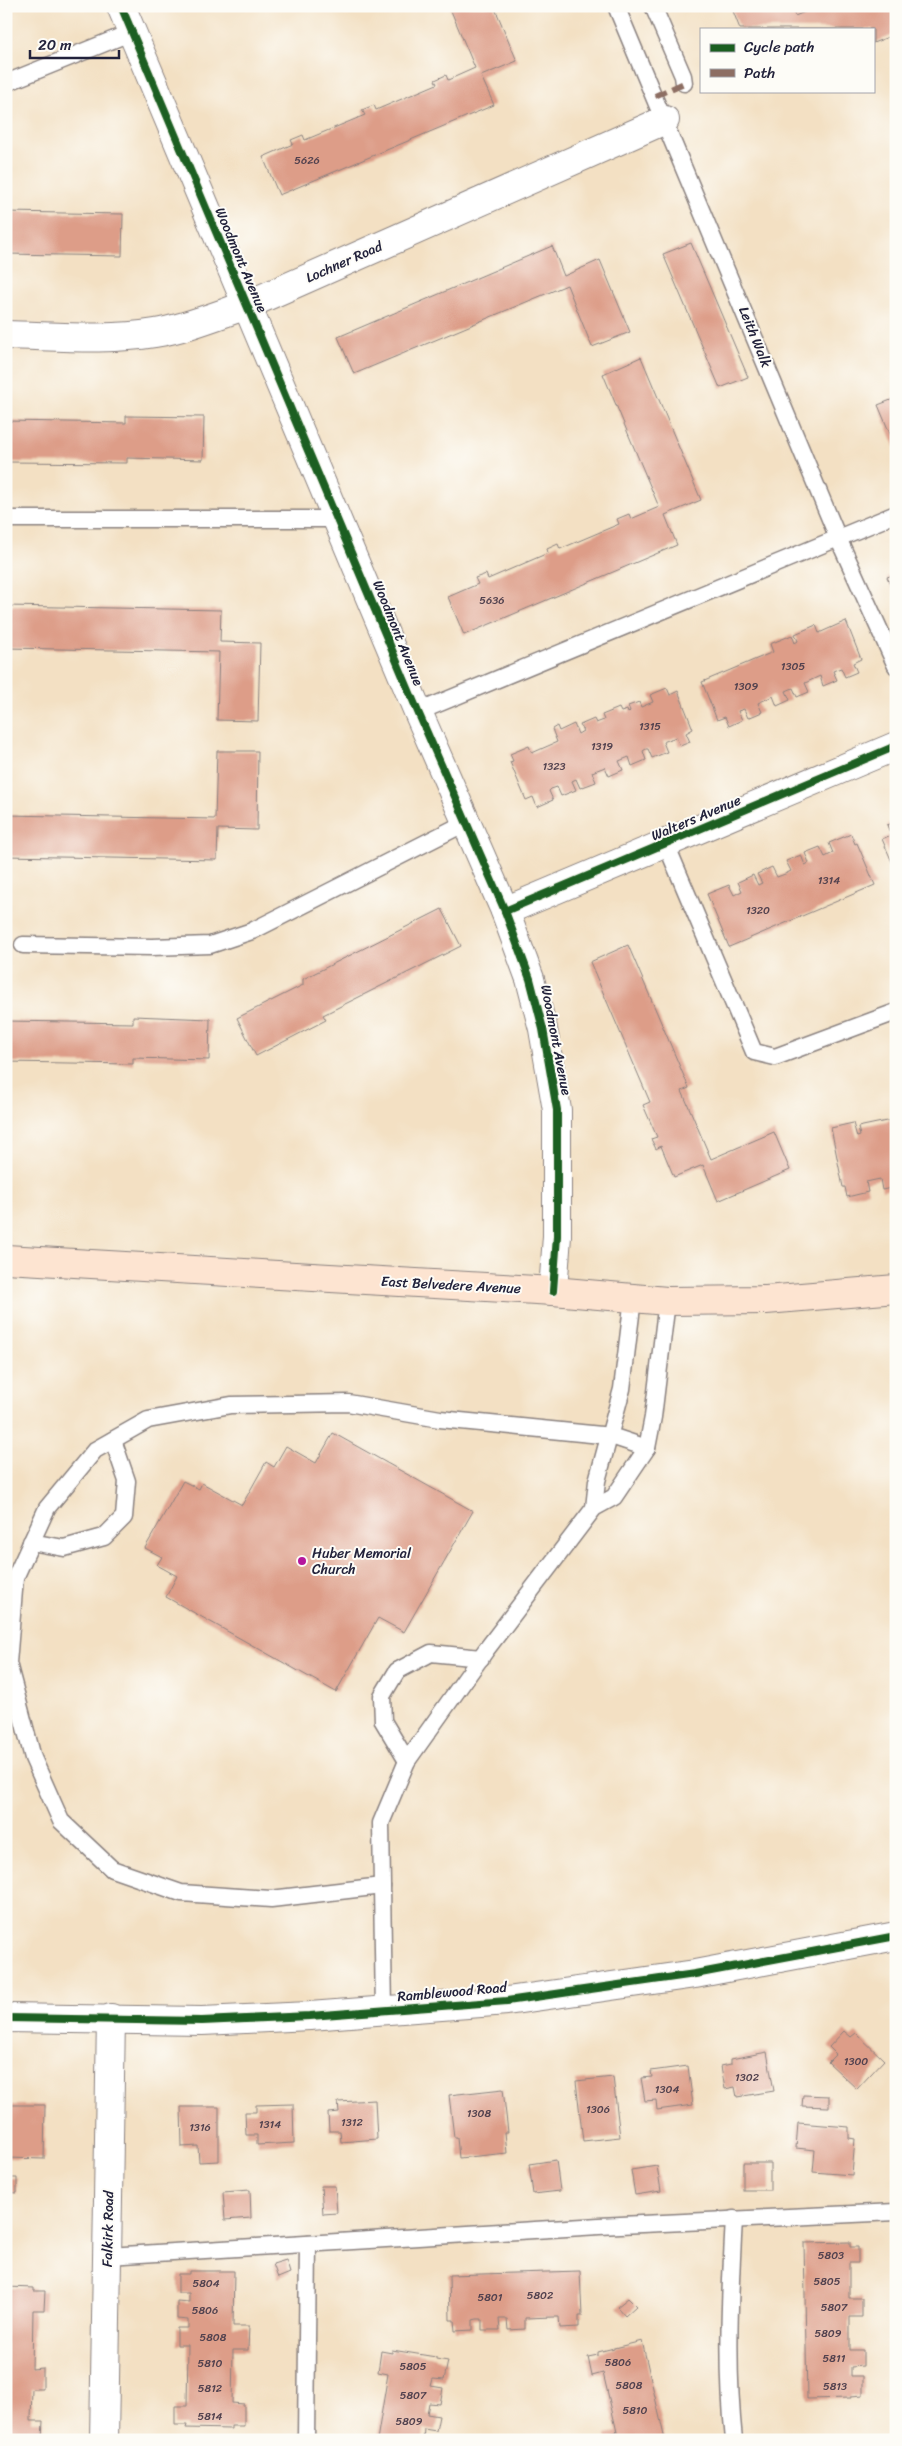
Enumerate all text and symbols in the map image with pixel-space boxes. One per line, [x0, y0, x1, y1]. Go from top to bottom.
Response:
scale bar [30, 28, 119, 60]
legend [700, 28, 874, 92]
text: 20 m [38, 32, 72, 58]
text: Cycle path [744, 34, 815, 60]
text: Path [744, 60, 775, 86]
house number: 5626 [294, 151, 320, 170]
street label: Woodmont Avenue [208, 203, 275, 317]
street label: Lochner Road [301, 233, 388, 290]
street label: Leith Walk [731, 303, 779, 372]
street label: Woodmont Avenue [365, 576, 431, 690]
house number: 5636 [479, 591, 505, 610]
house number: 1305 [781, 657, 805, 676]
house number: 1309 [734, 677, 758, 696]
house number: 1315 [639, 717, 661, 736]
house number: 1319 [591, 737, 613, 756]
house number: 1323 [542, 757, 566, 776]
street label: Walters Avenue [647, 788, 745, 848]
house number: 1314 [818, 871, 840, 890]
house number: 1320 [746, 901, 770, 920]
street label: Woodmont Avenue [533, 983, 579, 1098]
street label: East Belvedere Avenue [380, 1269, 522, 1301]
place label: Huber Memorial Church [312, 1541, 412, 1582]
marker: Huber Memorial Church [296, 1555, 308, 1567]
street label: Ramblewood Road [396, 1975, 509, 2009]
house number: 1300 [844, 2052, 868, 2071]
house number: 1302 [735, 2068, 760, 2087]
house number: 1304 [655, 2080, 679, 2099]
house number: 1306 [586, 2100, 610, 2119]
house number: 1308 [467, 2104, 492, 2123]
house number: 1312 [341, 2113, 364, 2132]
house number: 1314 [259, 2115, 281, 2134]
house number: 1316 [189, 2118, 211, 2137]
street label: Falkirk Road [95, 2189, 121, 2268]
house number: 5803 [818, 2246, 844, 2265]
house number: 5805 [813, 2272, 841, 2291]
house number: 5804 [192, 2274, 220, 2293]
house number: 5802 [527, 2286, 554, 2305]
house number: 5801 [477, 2288, 503, 2307]
house number: 5807 [821, 2298, 848, 2317]
house number: 5806 [192, 2301, 218, 2320]
house number: 5809 [814, 2324, 842, 2343]
house number: 5808 [200, 2328, 227, 2347]
house number: 5811 [823, 2349, 846, 2368]
house number: 5806 [605, 2353, 631, 2372]
house number: 5810 [197, 2354, 223, 2373]
house number: 5805 [399, 2357, 427, 2376]
house number: 5808 [616, 2376, 643, 2395]
house number: 5813 [823, 2377, 847, 2396]
house number: 5812 [198, 2379, 223, 2398]
house number: 5807 [400, 2386, 427, 2405]
house number: 5810 [622, 2401, 648, 2420]
house number: 5814 [198, 2407, 223, 2426]
house number: 5809 [395, 2412, 423, 2431]

